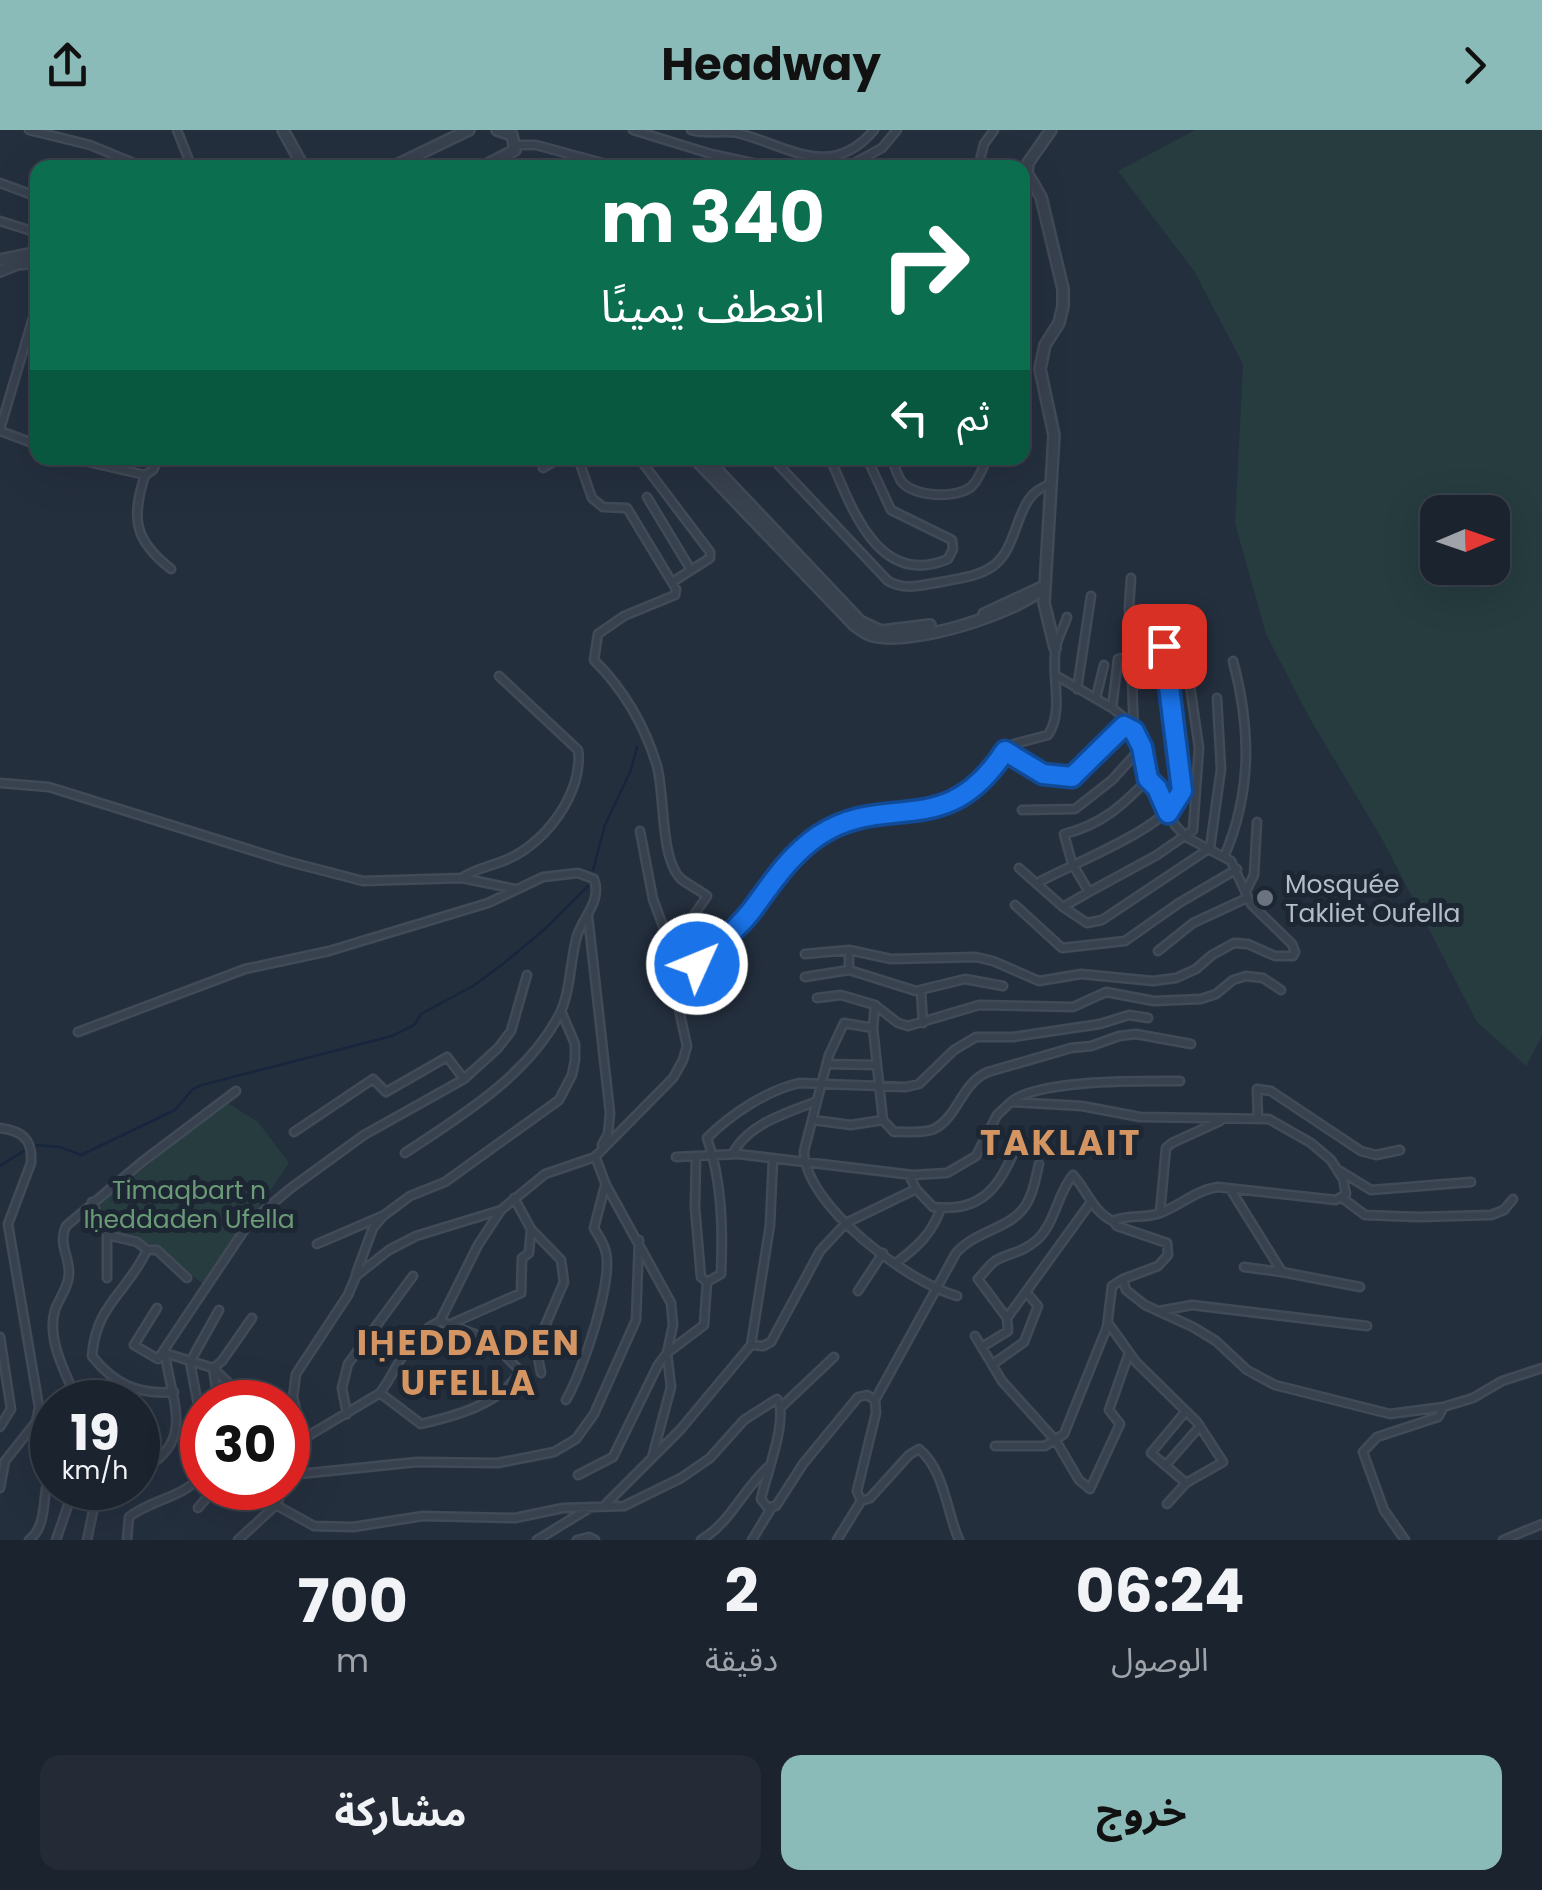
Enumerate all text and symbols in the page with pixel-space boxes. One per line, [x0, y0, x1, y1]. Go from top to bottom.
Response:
text: Headway [661, 33, 881, 96]
icon: share [40, 38, 95, 93]
icon: forward [1447, 38, 1502, 93]
text: 340 m [601, 168, 825, 267]
icon: right [860, 200, 990, 330]
text: انعطف يمينًا [601, 275, 825, 338]
icon: left [882, 390, 937, 445]
text: ثم [957, 390, 990, 443]
north arrow [1420, 495, 1510, 585]
map controls [1420, 495, 1510, 585]
pin [1122, 604, 1207, 689]
icon: arrive [1137, 619, 1192, 674]
place label: Mosquée Takliet Oufella [1285, 867, 1460, 931]
marker: Mosquée Takliet Oufella [1254, 887, 1276, 909]
position arrow [645, 912, 749, 1016]
district label: TAKLAIT [980, 1118, 1142, 1167]
park label: Timaqbart n Iḥeddaden Ufella [83, 1173, 295, 1237]
district label: IḤEDDADEN UFELLA [357, 1318, 581, 1407]
speed limit sign: 30 [180, 1380, 310, 1510]
text: 19 [70, 1397, 120, 1468]
text: km/h [62, 1453, 128, 1488]
text: 2 [724, 1549, 759, 1633]
text: 06:24 [1075, 1549, 1245, 1633]
text: 700 [297, 1559, 408, 1643]
text: دقيقة [705, 1637, 778, 1682]
text: الوصول [1111, 1637, 1209, 1682]
text: m [336, 1638, 369, 1683]
button: مشاركة [40, 1755, 761, 1870]
button: خروج [781, 1755, 1502, 1870]

